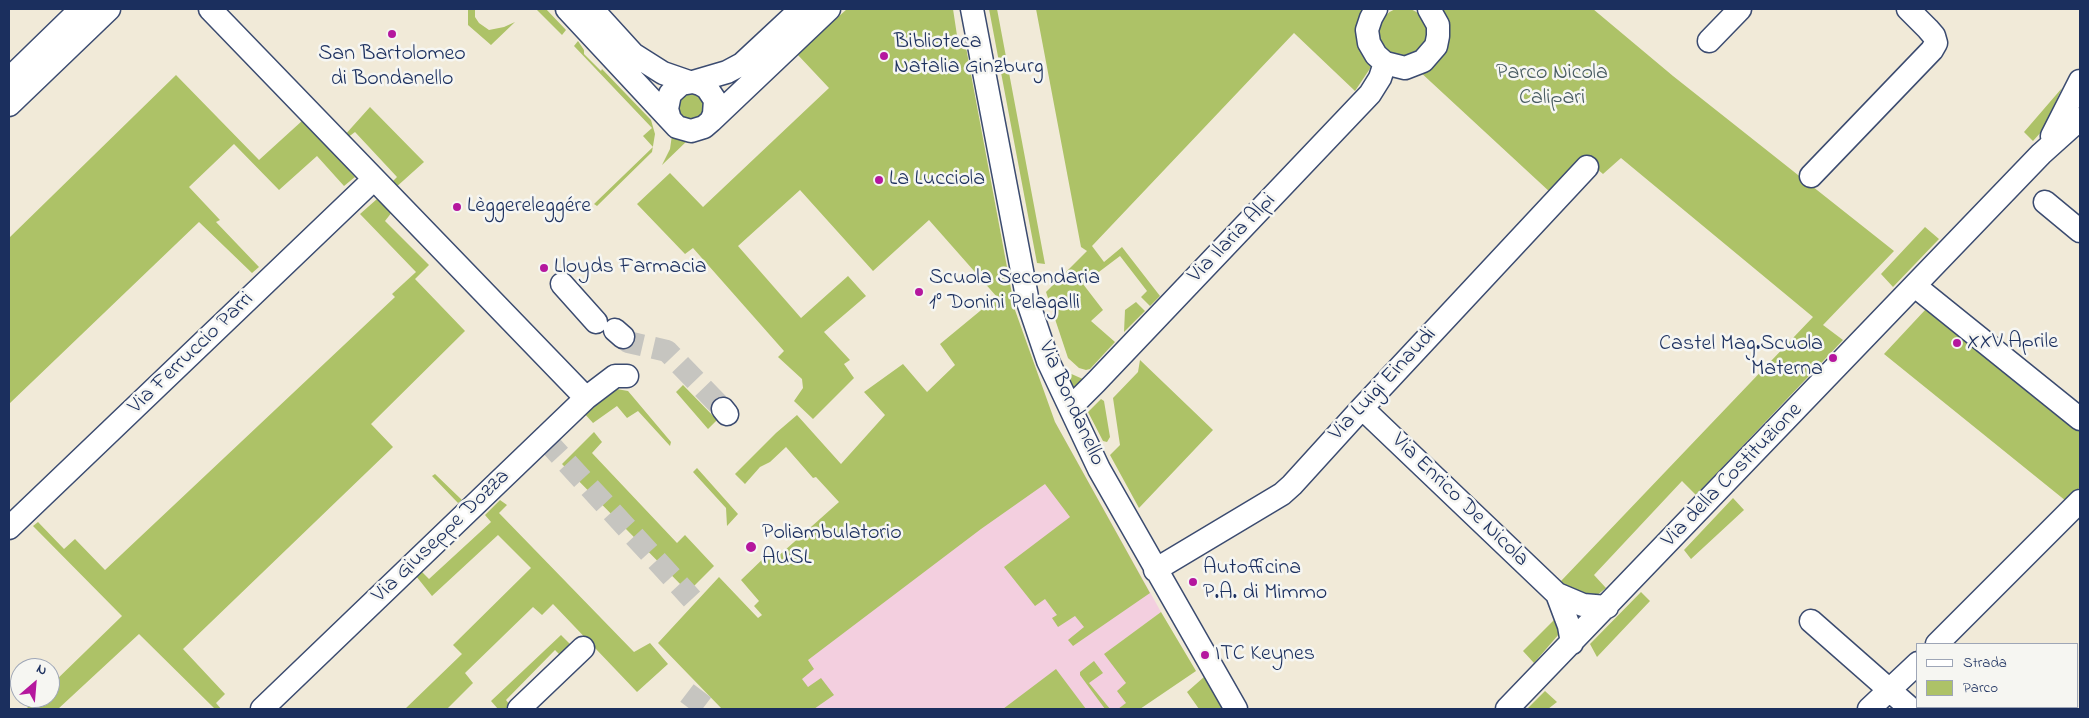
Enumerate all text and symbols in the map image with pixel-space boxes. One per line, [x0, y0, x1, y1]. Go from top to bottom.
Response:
marker: San Bartolomeo di Bondanello [386, 28, 398, 40]
place label: Biblioteca Natalia Ginzburg [894, 30, 1044, 81]
place label: San Bartolomeo di Bondanello [318, 42, 466, 94]
marker: Biblioteca Natalia Ginzburg [878, 50, 890, 62]
park label: Parco Nicola Calipari [1496, 61, 1608, 112]
place label: La Lucciola [889, 167, 985, 193]
marker: La Lucciola [873, 174, 885, 186]
street label: Via Ilaria Alpi [1184, 189, 1282, 289]
place label: Lèggereleggére [467, 194, 591, 220]
marker: Lèggereleggére [451, 201, 463, 213]
place label: Lloyds Farmacia [554, 255, 707, 281]
marker: Lloyds Farmacia [538, 262, 550, 274]
place label: Scuola Secondaria 1° Donini Pelagalli [929, 266, 1100, 318]
marker: Scuola Secondaria 1° Donini Pelagalli [913, 286, 925, 298]
street label: Via Ferruccio Parri [124, 287, 260, 421]
street label: Via Luigi Einaudi [1325, 323, 1443, 447]
place label: XXV Aprile [1967, 330, 2058, 356]
place label: Castel Mag.Scuola Materna [1659, 332, 1823, 384]
marker: XXV Aprile [1951, 337, 1963, 349]
street label: Via Bondanello [1031, 338, 1109, 470]
marker: Castel Mag.Scuola Materna [1827, 352, 1839, 364]
street label: Via della Costituzione [1657, 398, 1809, 554]
street label: Via Enrico De Nicola [1385, 429, 1533, 573]
street label: Via Giuseppe Dozza [368, 465, 516, 609]
place label: Poliambulatorio AUSL [762, 521, 902, 572]
marker: Poliambulatorio AUSL [744, 540, 758, 554]
place label: Autofficina P.A. di Mimmo [1203, 556, 1327, 608]
marker: Autofficina P.A. di Mimmo [1187, 576, 1199, 588]
place label: ITC Keynes [1215, 642, 1315, 668]
legend [1916, 643, 2079, 708]
marker: ITC Keynes [1199, 649, 1211, 661]
text: Strada [1963, 652, 2007, 674]
north arrow [10, 658, 60, 708]
text: N [33, 659, 51, 682]
text: Parco [1963, 677, 1998, 699]

